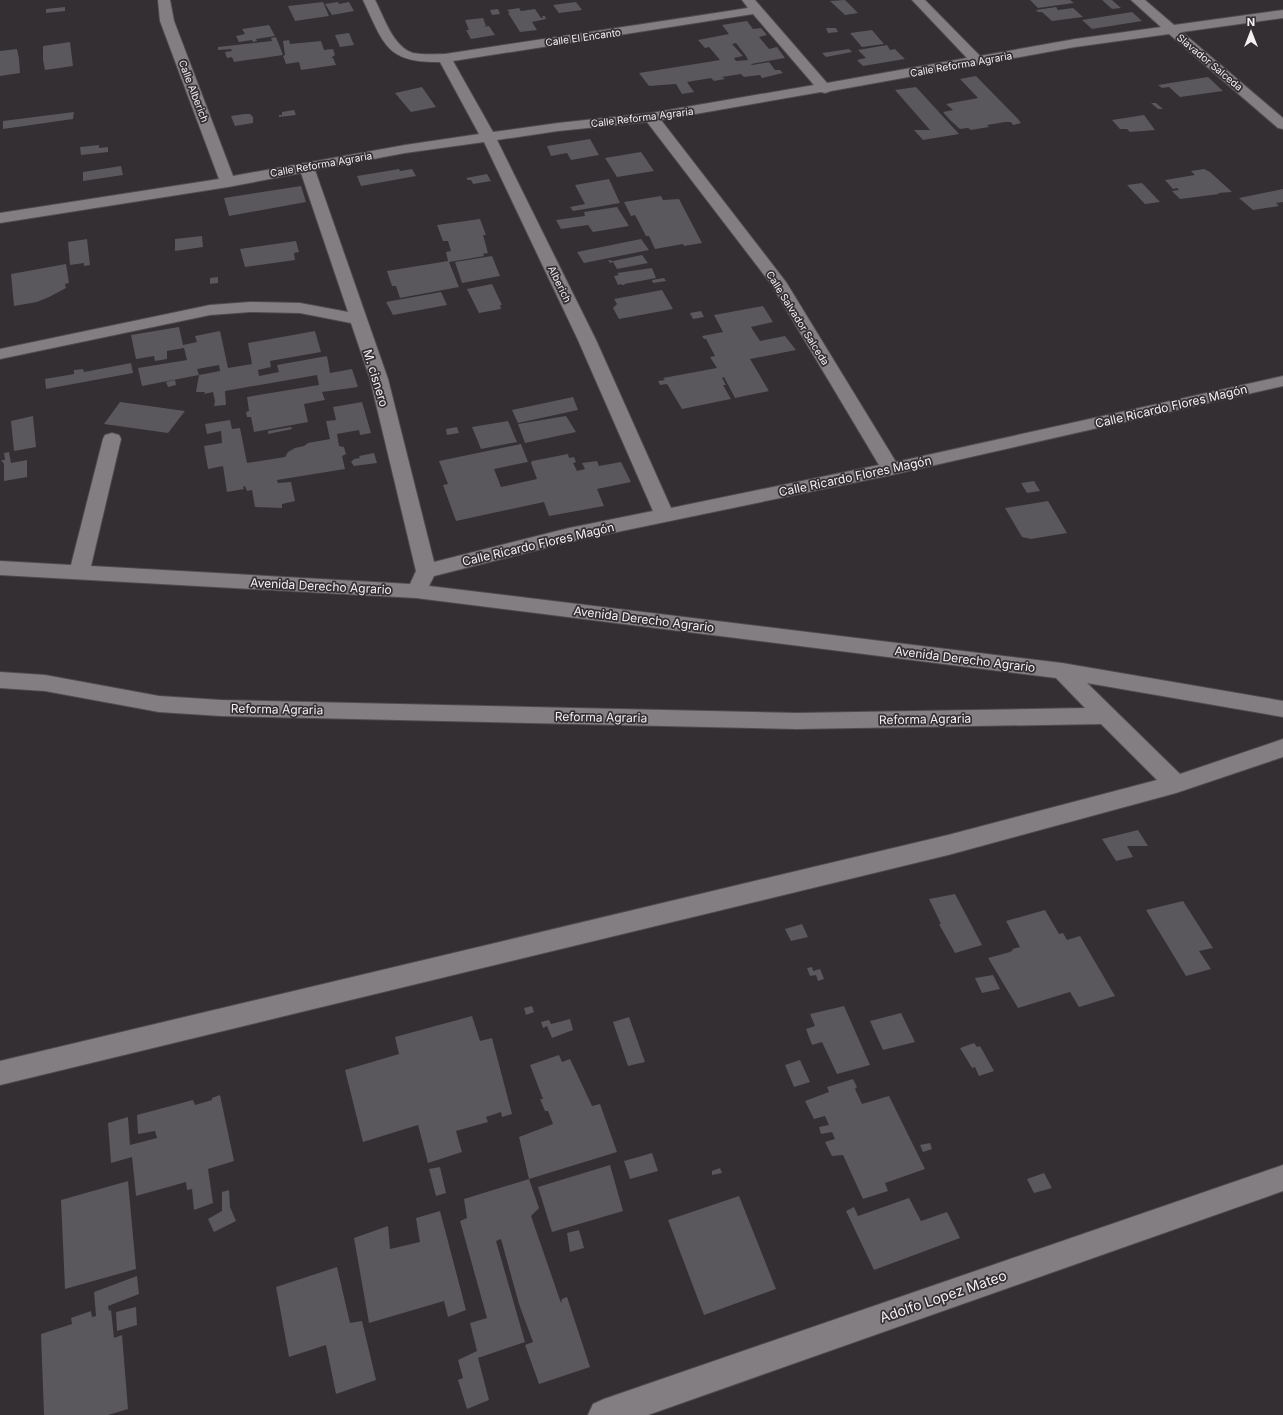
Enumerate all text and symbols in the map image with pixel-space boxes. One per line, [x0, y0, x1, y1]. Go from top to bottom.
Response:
north arrow [1231, 12, 1271, 52]
text: N [1247, 15, 1255, 29]
street label: Calle El Encanto [544, 26, 622, 48]
street label: Slavador Salceda [1175, 31, 1245, 93]
street label: Calle Reforma Agraria [909, 49, 1013, 79]
street label: Calle Alberich [177, 58, 211, 124]
street label: Calle Reforma Agraria [590, 105, 694, 129]
street label: Calle Reforma Agraria [269, 149, 373, 179]
street label: Alberich [546, 264, 574, 304]
street label: Calle Salvador Salceda [764, 269, 832, 367]
street label: M. cisnero [360, 347, 392, 409]
street label: Calle Ricardo Flores Magón [1093, 381, 1249, 431]
street label: Calle Ricardo Flores Magón [777, 452, 933, 500]
street label: Calle Ricardo Flores Magón [460, 519, 616, 569]
street label: Avenida Derecho Agrario [250, 575, 392, 597]
street label: Avenida Derecho Agrario [573, 603, 715, 635]
street label: Avenida Derecho Agrario [894, 643, 1036, 675]
street label: Reforma Agraria [231, 701, 323, 717]
street label: Reforma Agraria [555, 709, 647, 725]
street label: Reforma Agraria [879, 711, 971, 727]
street label: Adolfo Lopez Mateo [877, 1266, 1009, 1326]

